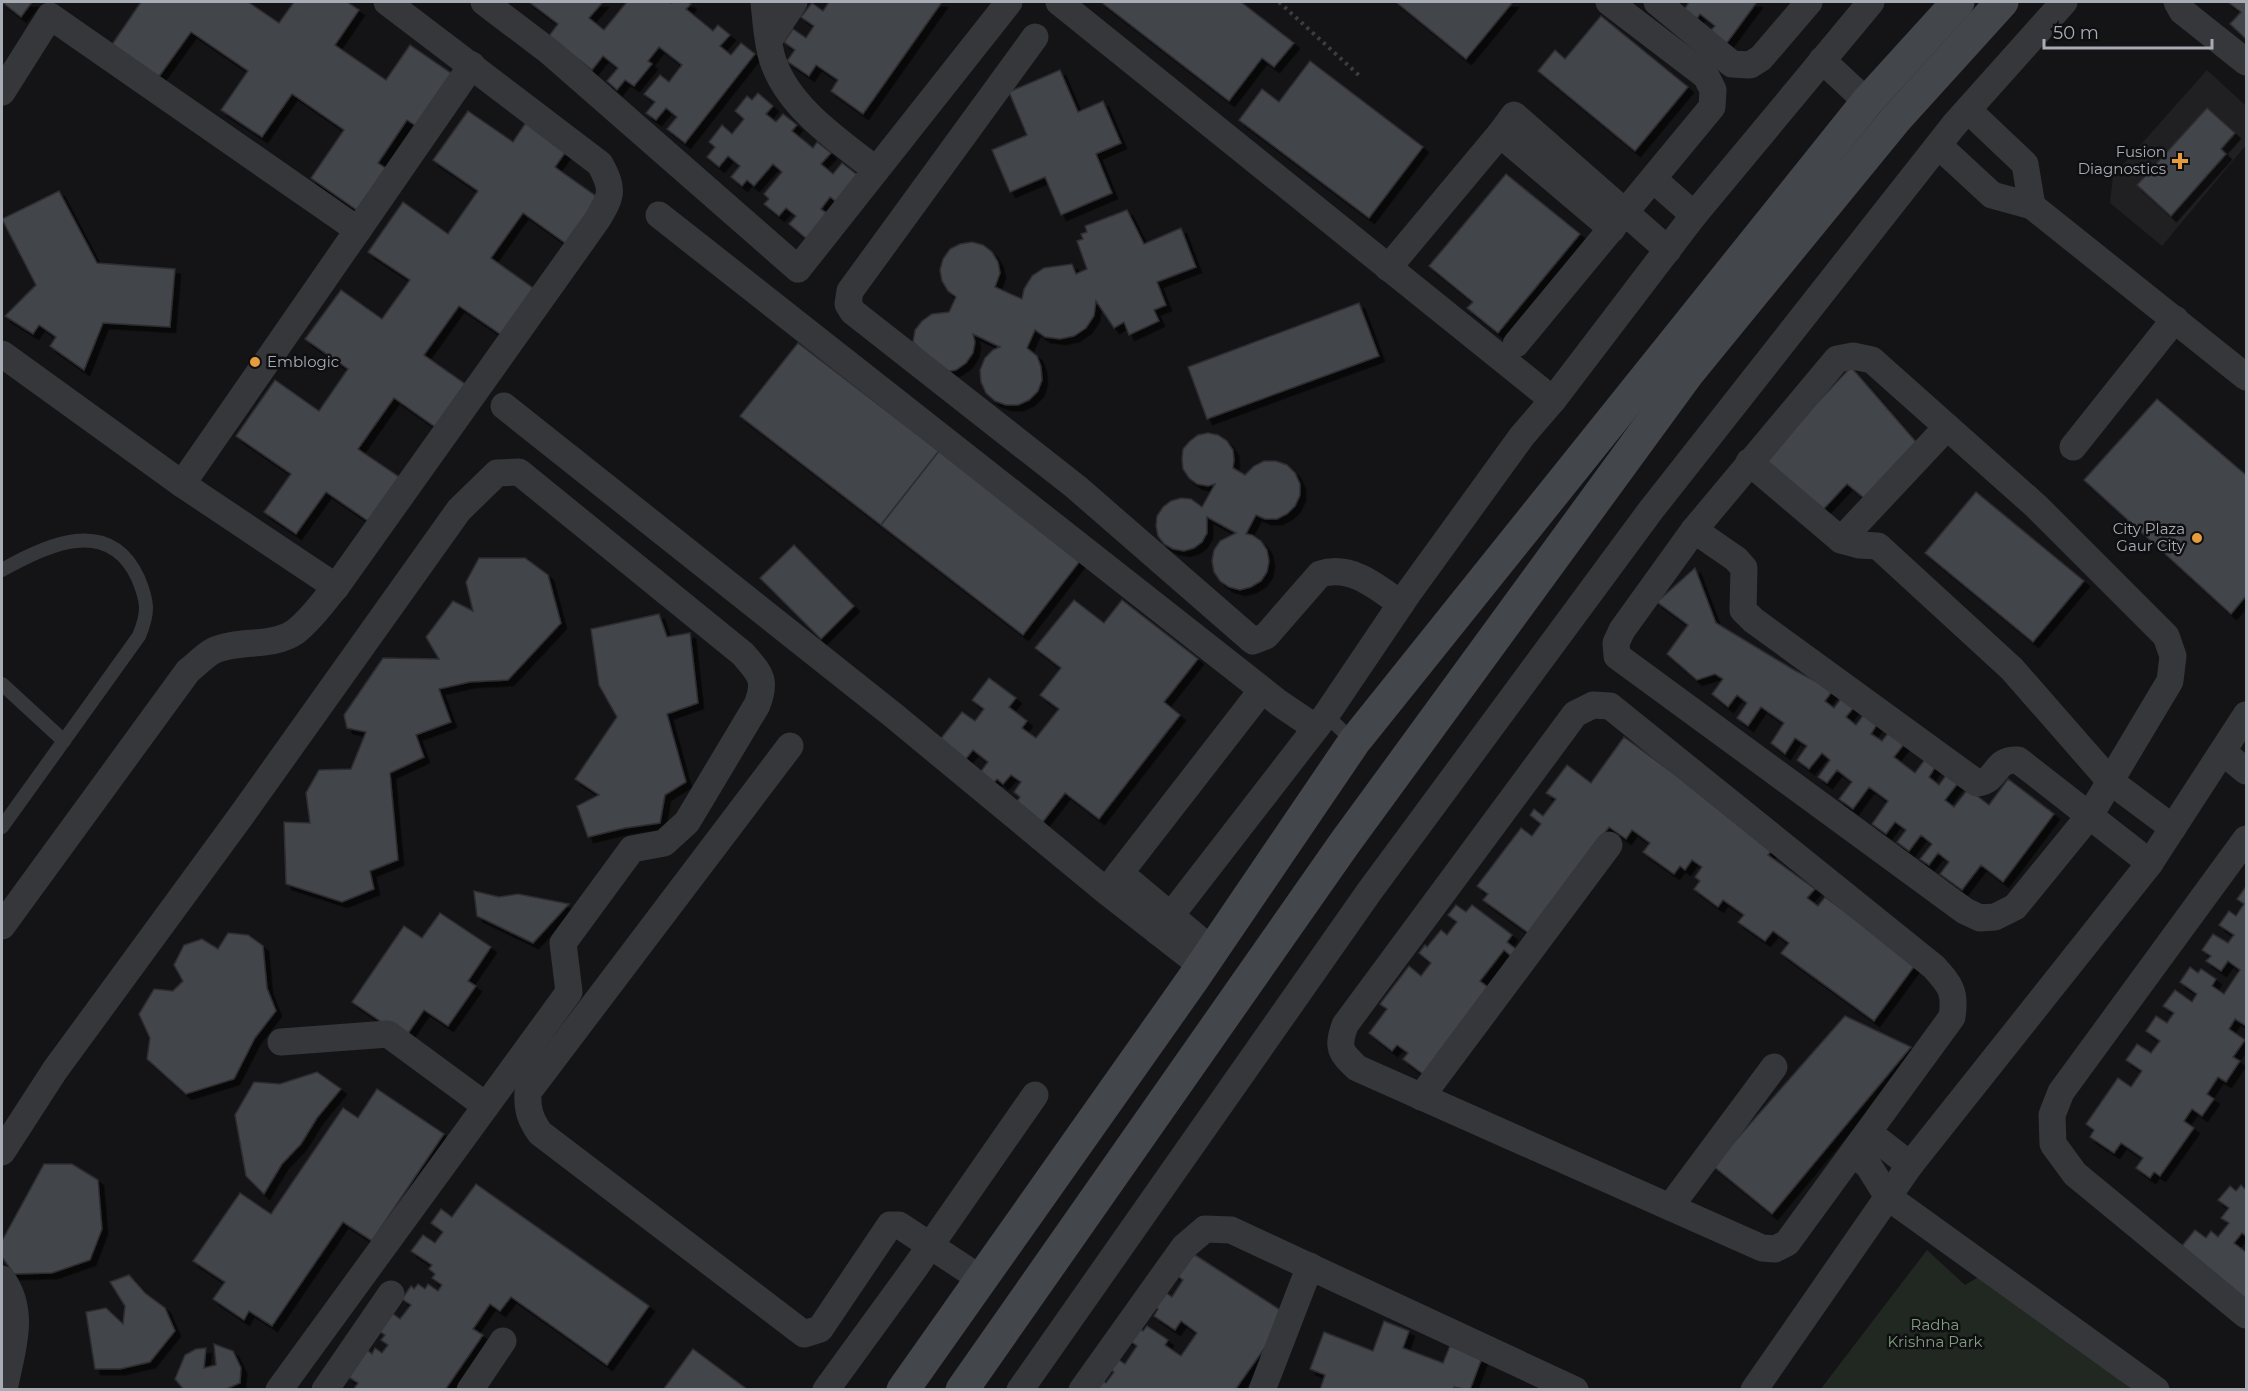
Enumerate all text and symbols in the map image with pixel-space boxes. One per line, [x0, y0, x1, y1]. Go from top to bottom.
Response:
scale bar [2044, 12, 2212, 50]
text: 50 m [2053, 22, 2099, 44]
place label: Fusion Diagnostics [2078, 142, 2166, 178]
marker: Fusion Diagnostics [2171, 152, 2189, 170]
place label: Emblogic [267, 352, 339, 371]
marker: Emblogic [248, 355, 262, 369]
place label: City Plaza Gaur City [2113, 519, 2186, 555]
marker: City Plaza Gaur City [2190, 531, 2204, 545]
park label: Radha Krishna Park [1887, 1315, 1983, 1351]

